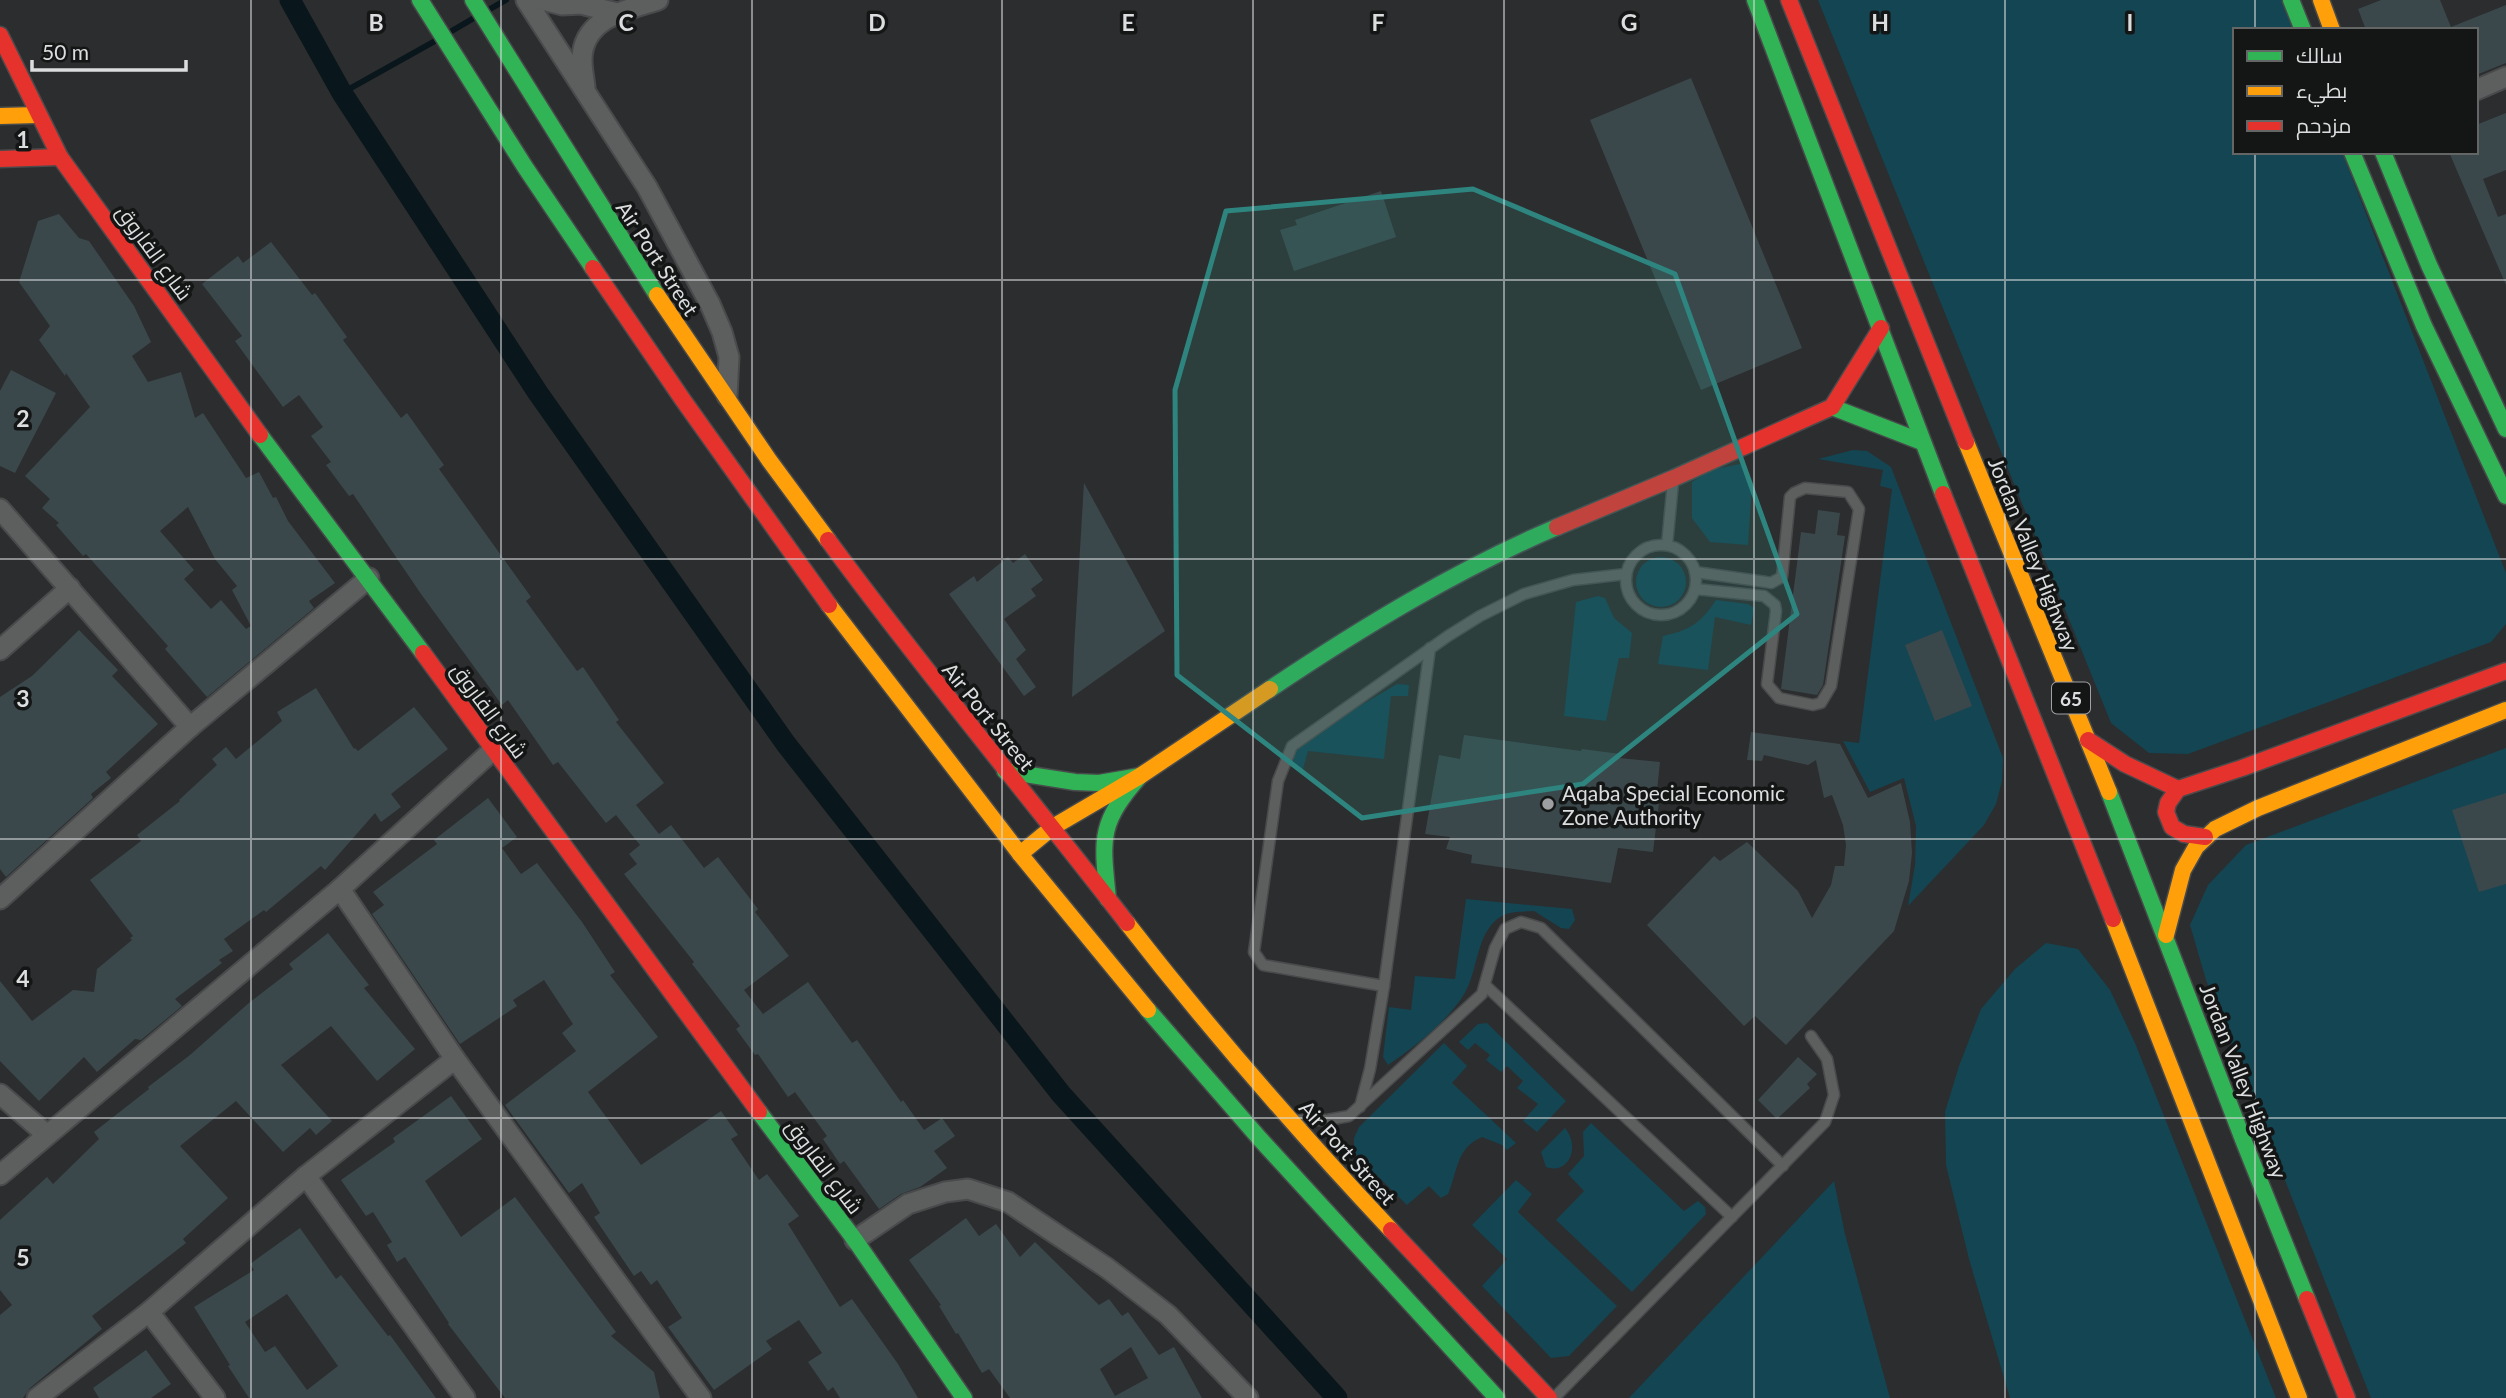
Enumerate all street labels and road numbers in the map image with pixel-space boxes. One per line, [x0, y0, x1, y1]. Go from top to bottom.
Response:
street label: Air Port Street [612, 196, 705, 320]
street label: شارع الفاروق [109, 199, 198, 306]
street label: Jordan Valley Highway [1984, 454, 2084, 655]
street label: شارع الفاروق [444, 657, 533, 764]
street label: Air Port Street [938, 657, 1040, 775]
road number: 65 [2052, 682, 2090, 713]
street label: Jordan Valley Highway [2195, 980, 2293, 1182]
street label: Air Port Street [1295, 1095, 1402, 1210]
street label: شارع الفاروق [779, 1114, 869, 1220]

